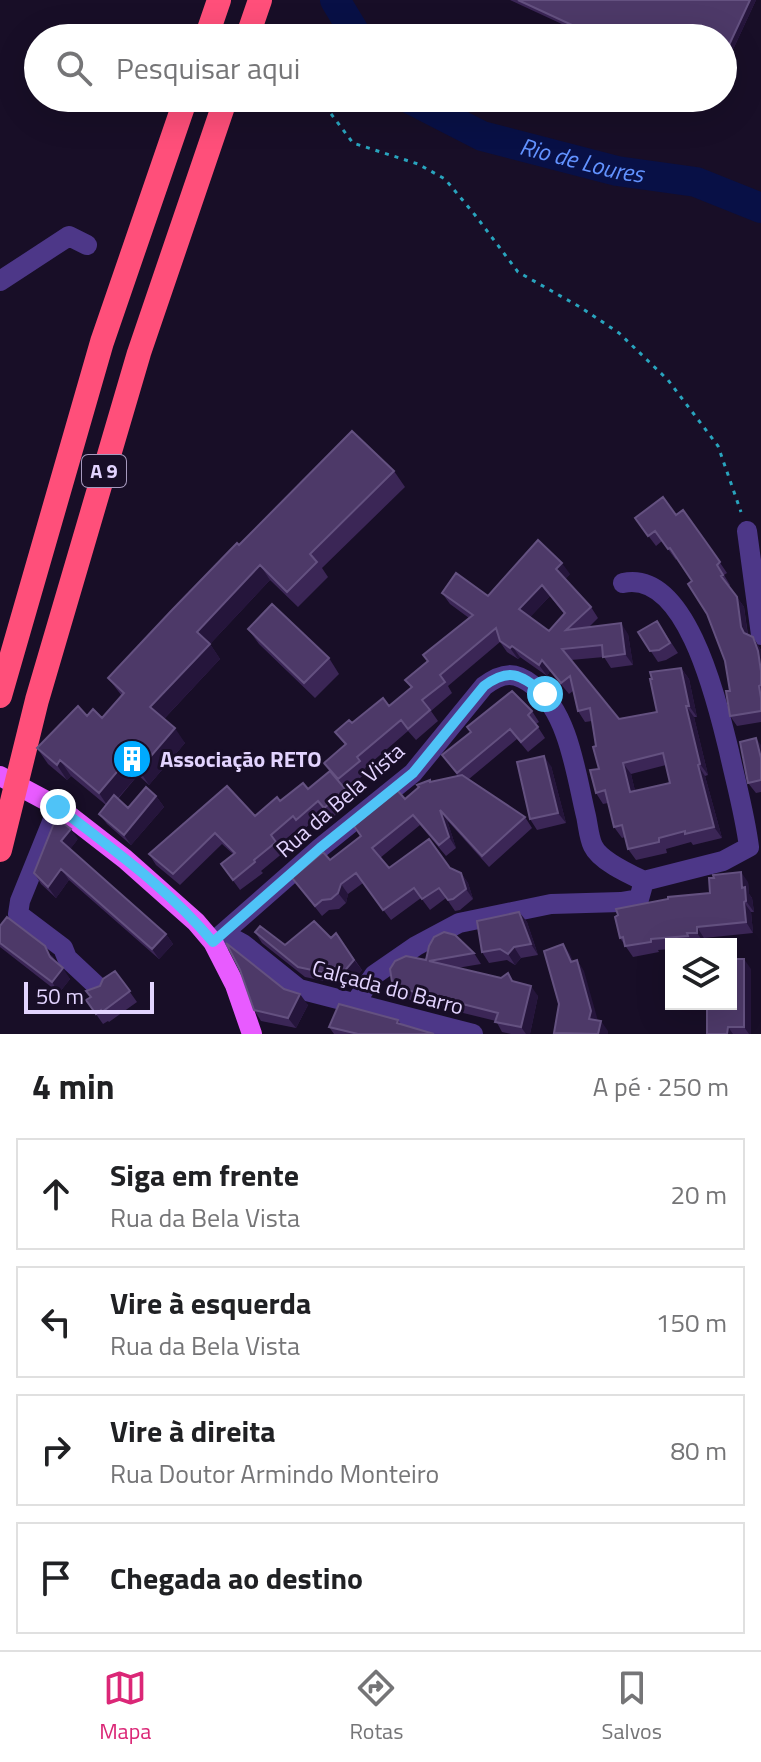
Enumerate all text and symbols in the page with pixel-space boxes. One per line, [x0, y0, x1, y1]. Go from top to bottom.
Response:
search box [24, 24, 737, 112]
text: Pesquisar aqui [116, 45, 300, 91]
icon: search [52, 46, 96, 90]
water label: Rio de Loures [516, 128, 648, 192]
road number: A 9 [82, 455, 126, 487]
route start [527, 676, 563, 712]
street label: Rua da Bela Vista [268, 734, 412, 866]
building icon: Associação RETO [111, 738, 153, 780]
place label: Associação RETO [160, 742, 322, 776]
route end [40, 789, 76, 825]
map controls [665, 938, 737, 1010]
button: layers [665, 938, 737, 1010]
street label: Calçada do Barro [309, 950, 467, 1024]
scale bar [24, 978, 154, 1014]
text: 50 m [36, 979, 84, 1013]
text: 4 min [32, 1060, 115, 1112]
text: A pé · 250 m [593, 1067, 729, 1106]
text: Siga em frente [110, 1152, 299, 1198]
icon: ahead [34, 1172, 78, 1216]
text: 20 m [670, 1175, 727, 1214]
text: Rua da Bela Vista [110, 1198, 300, 1237]
text: Vire à esquerda [110, 1280, 311, 1326]
icon: left [34, 1300, 78, 1344]
text: 150 m [656, 1303, 727, 1342]
text: Rua da Bela Vista [110, 1326, 300, 1365]
text: Vire à direita [110, 1408, 275, 1454]
icon: right [34, 1428, 78, 1472]
text: 80 m [670, 1431, 727, 1470]
text: Rua Doutor Armindo Monteiro [110, 1454, 439, 1493]
text: Chegada ao destino [110, 1555, 363, 1601]
icon: arrive [34, 1556, 78, 1600]
tab: Mapa [99, 1666, 151, 1748]
tab: Rotas [350, 1666, 403, 1748]
tab: Salvos [602, 1666, 662, 1748]

